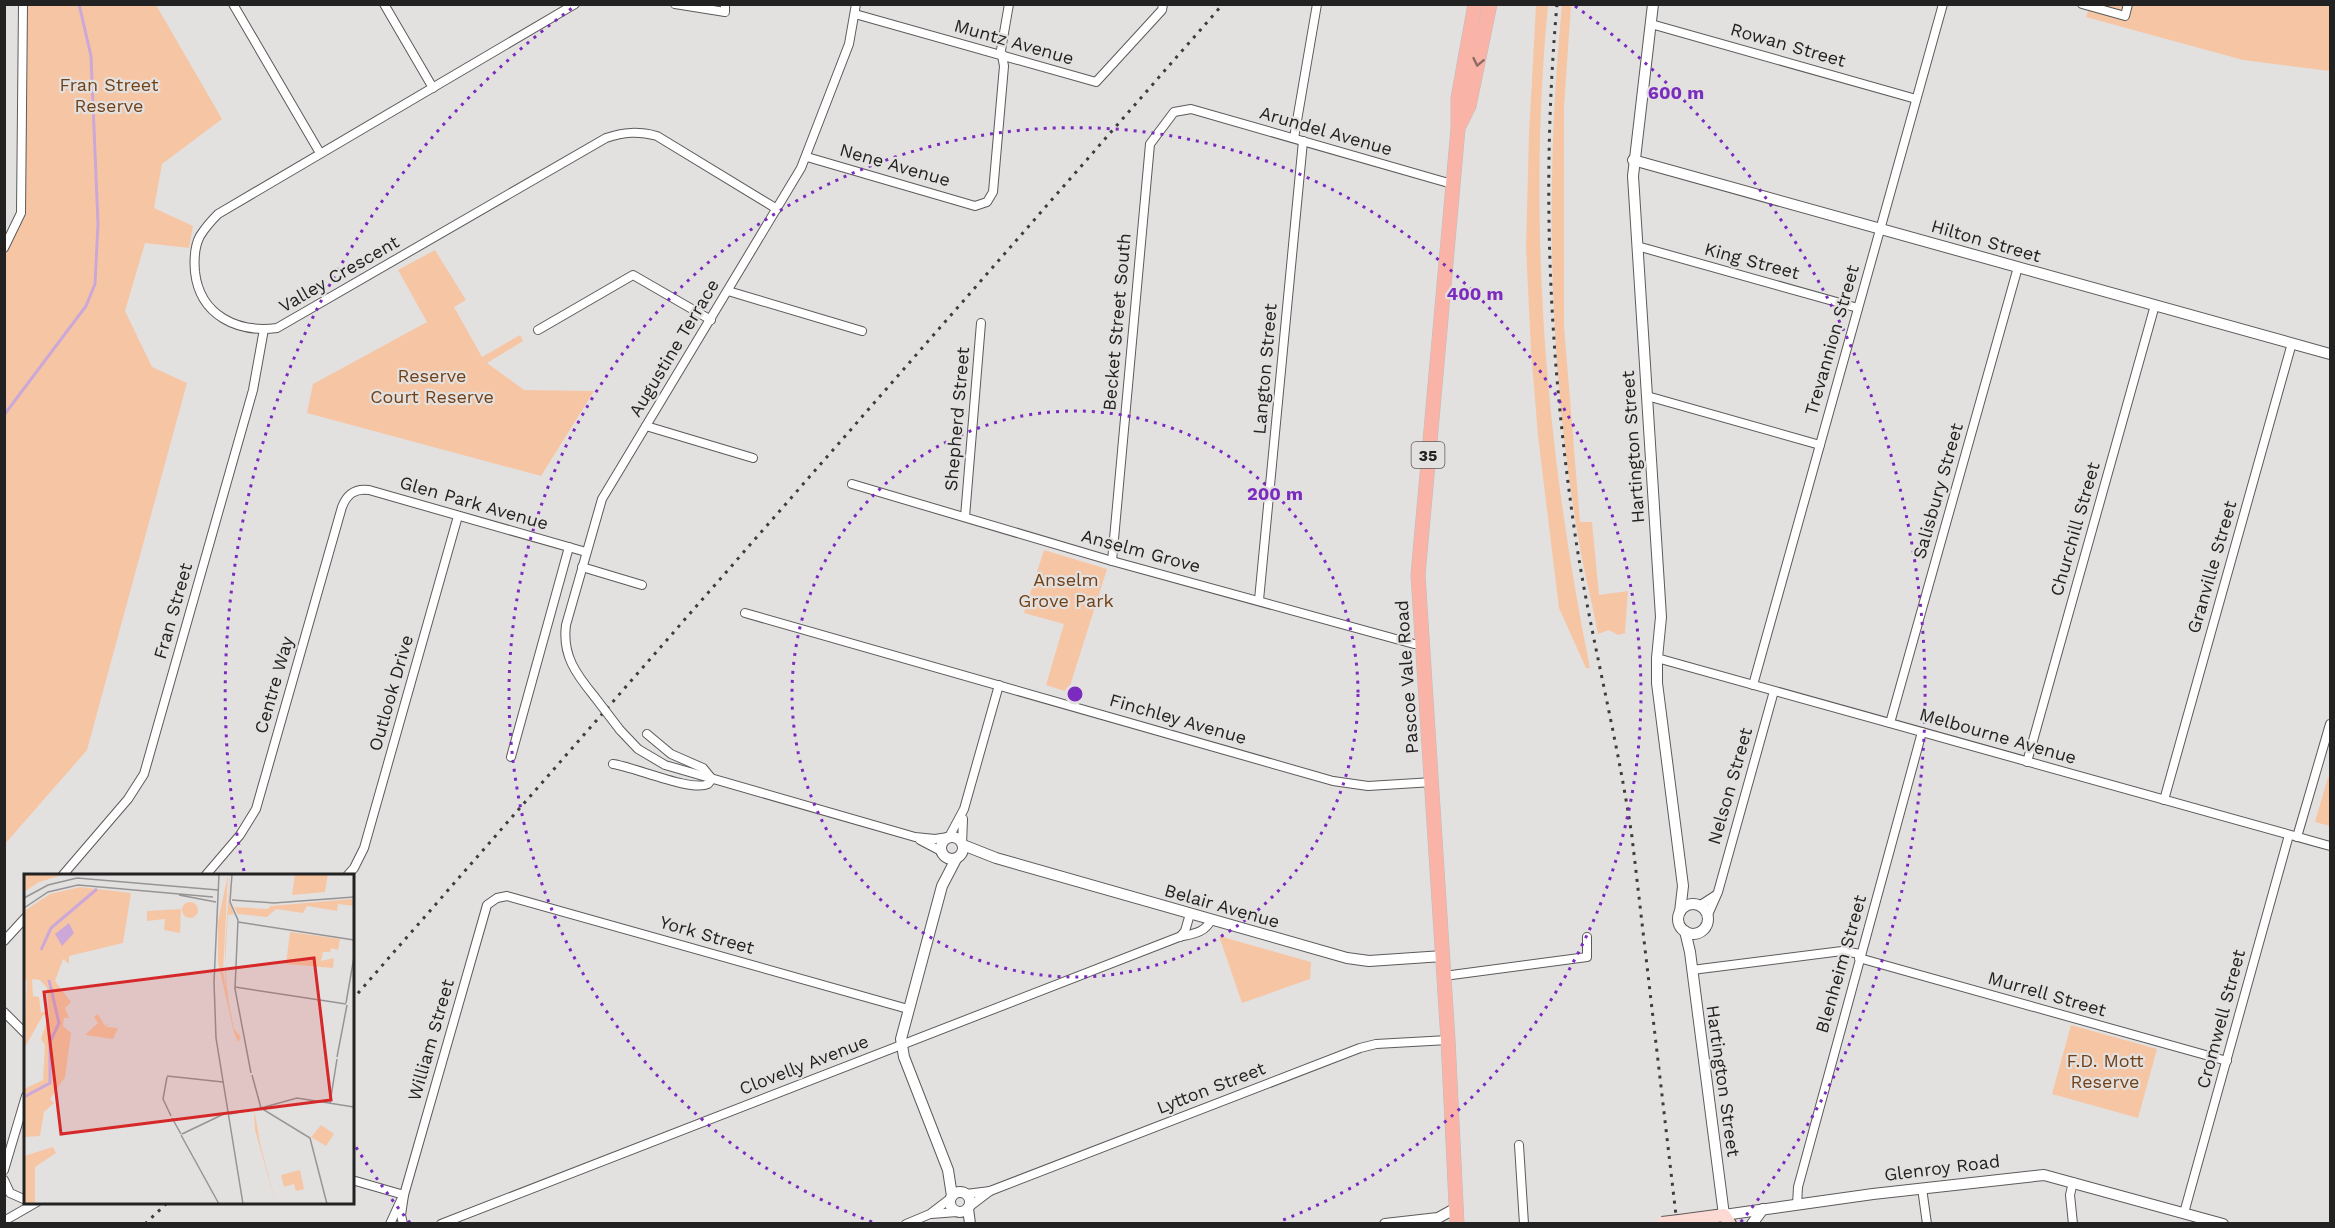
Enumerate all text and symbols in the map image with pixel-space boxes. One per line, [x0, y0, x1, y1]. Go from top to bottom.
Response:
street label: Muntz Avenue [952, 14, 1076, 69]
street label: Rowan Street [1728, 18, 1849, 71]
one-way arrow [1472, 57, 1485, 67]
park label: Fran Street Reserve [60, 74, 159, 116]
text: 600 m [1648, 82, 1704, 103]
street label: Arundel Avenue [1257, 102, 1395, 160]
street label: Nene Avenue [837, 139, 953, 190]
street label: Hilton Street [1929, 215, 2044, 266]
street label: Valley Crescent [275, 230, 403, 316]
street label: Becket Street South [1098, 232, 1135, 412]
street label: King Street [1702, 238, 1802, 283]
street label: Trevannion Street [1800, 262, 1863, 417]
street label: Augustine Terrace [624, 275, 723, 420]
text: 400 m [1447, 283, 1503, 304]
street label: Langton Street [1248, 302, 1281, 435]
street label: Shepherd Street [940, 346, 973, 492]
park label: Reserve Court Reserve [370, 365, 494, 407]
street label: Hartington Street [1617, 370, 1648, 524]
street label: Salisbury Street [1908, 420, 1967, 561]
road number: 35 [1412, 442, 1444, 468]
street label: Churchill Street [2045, 459, 2104, 598]
street label: Glen Park Avenue [397, 471, 551, 534]
text: 200 m [1247, 483, 1303, 504]
street label: Granville Street [2183, 498, 2241, 636]
street label: Anselm Grove [1079, 525, 1203, 576]
street label: Fran Street [149, 560, 196, 661]
park label: Anselm Grove Park [1018, 569, 1114, 611]
street label: Pascoe Vale Road [1391, 599, 1422, 755]
street label: Outlook Drive [364, 632, 417, 753]
street label: Centre Way [250, 633, 298, 736]
centre of rings [1065, 684, 1085, 704]
street label: Finchley Avenue [1107, 689, 1249, 748]
street label: Melbourne Avenue [1917, 703, 2079, 768]
street label: Nelson Street [1703, 725, 1756, 847]
inset map [24, 874, 354, 1204]
street label: Belair Avenue [1162, 879, 1282, 932]
street label: Blenheim Street [1811, 892, 1870, 1035]
street label: York Street [657, 911, 757, 958]
street label: Cromwell Street [2192, 947, 2249, 1091]
street label: Murrell Street [1986, 967, 2109, 1021]
street label: William Street [403, 976, 458, 1103]
street label: Hartington Street [1702, 1004, 1745, 1159]
street label: Clovelly Avenue [736, 1030, 871, 1099]
park label: F.D. Mott Reserve [2067, 1050, 2144, 1092]
street label: Lytton Street [1154, 1057, 1269, 1118]
street label: Glenroy Road [1883, 1150, 2001, 1185]

